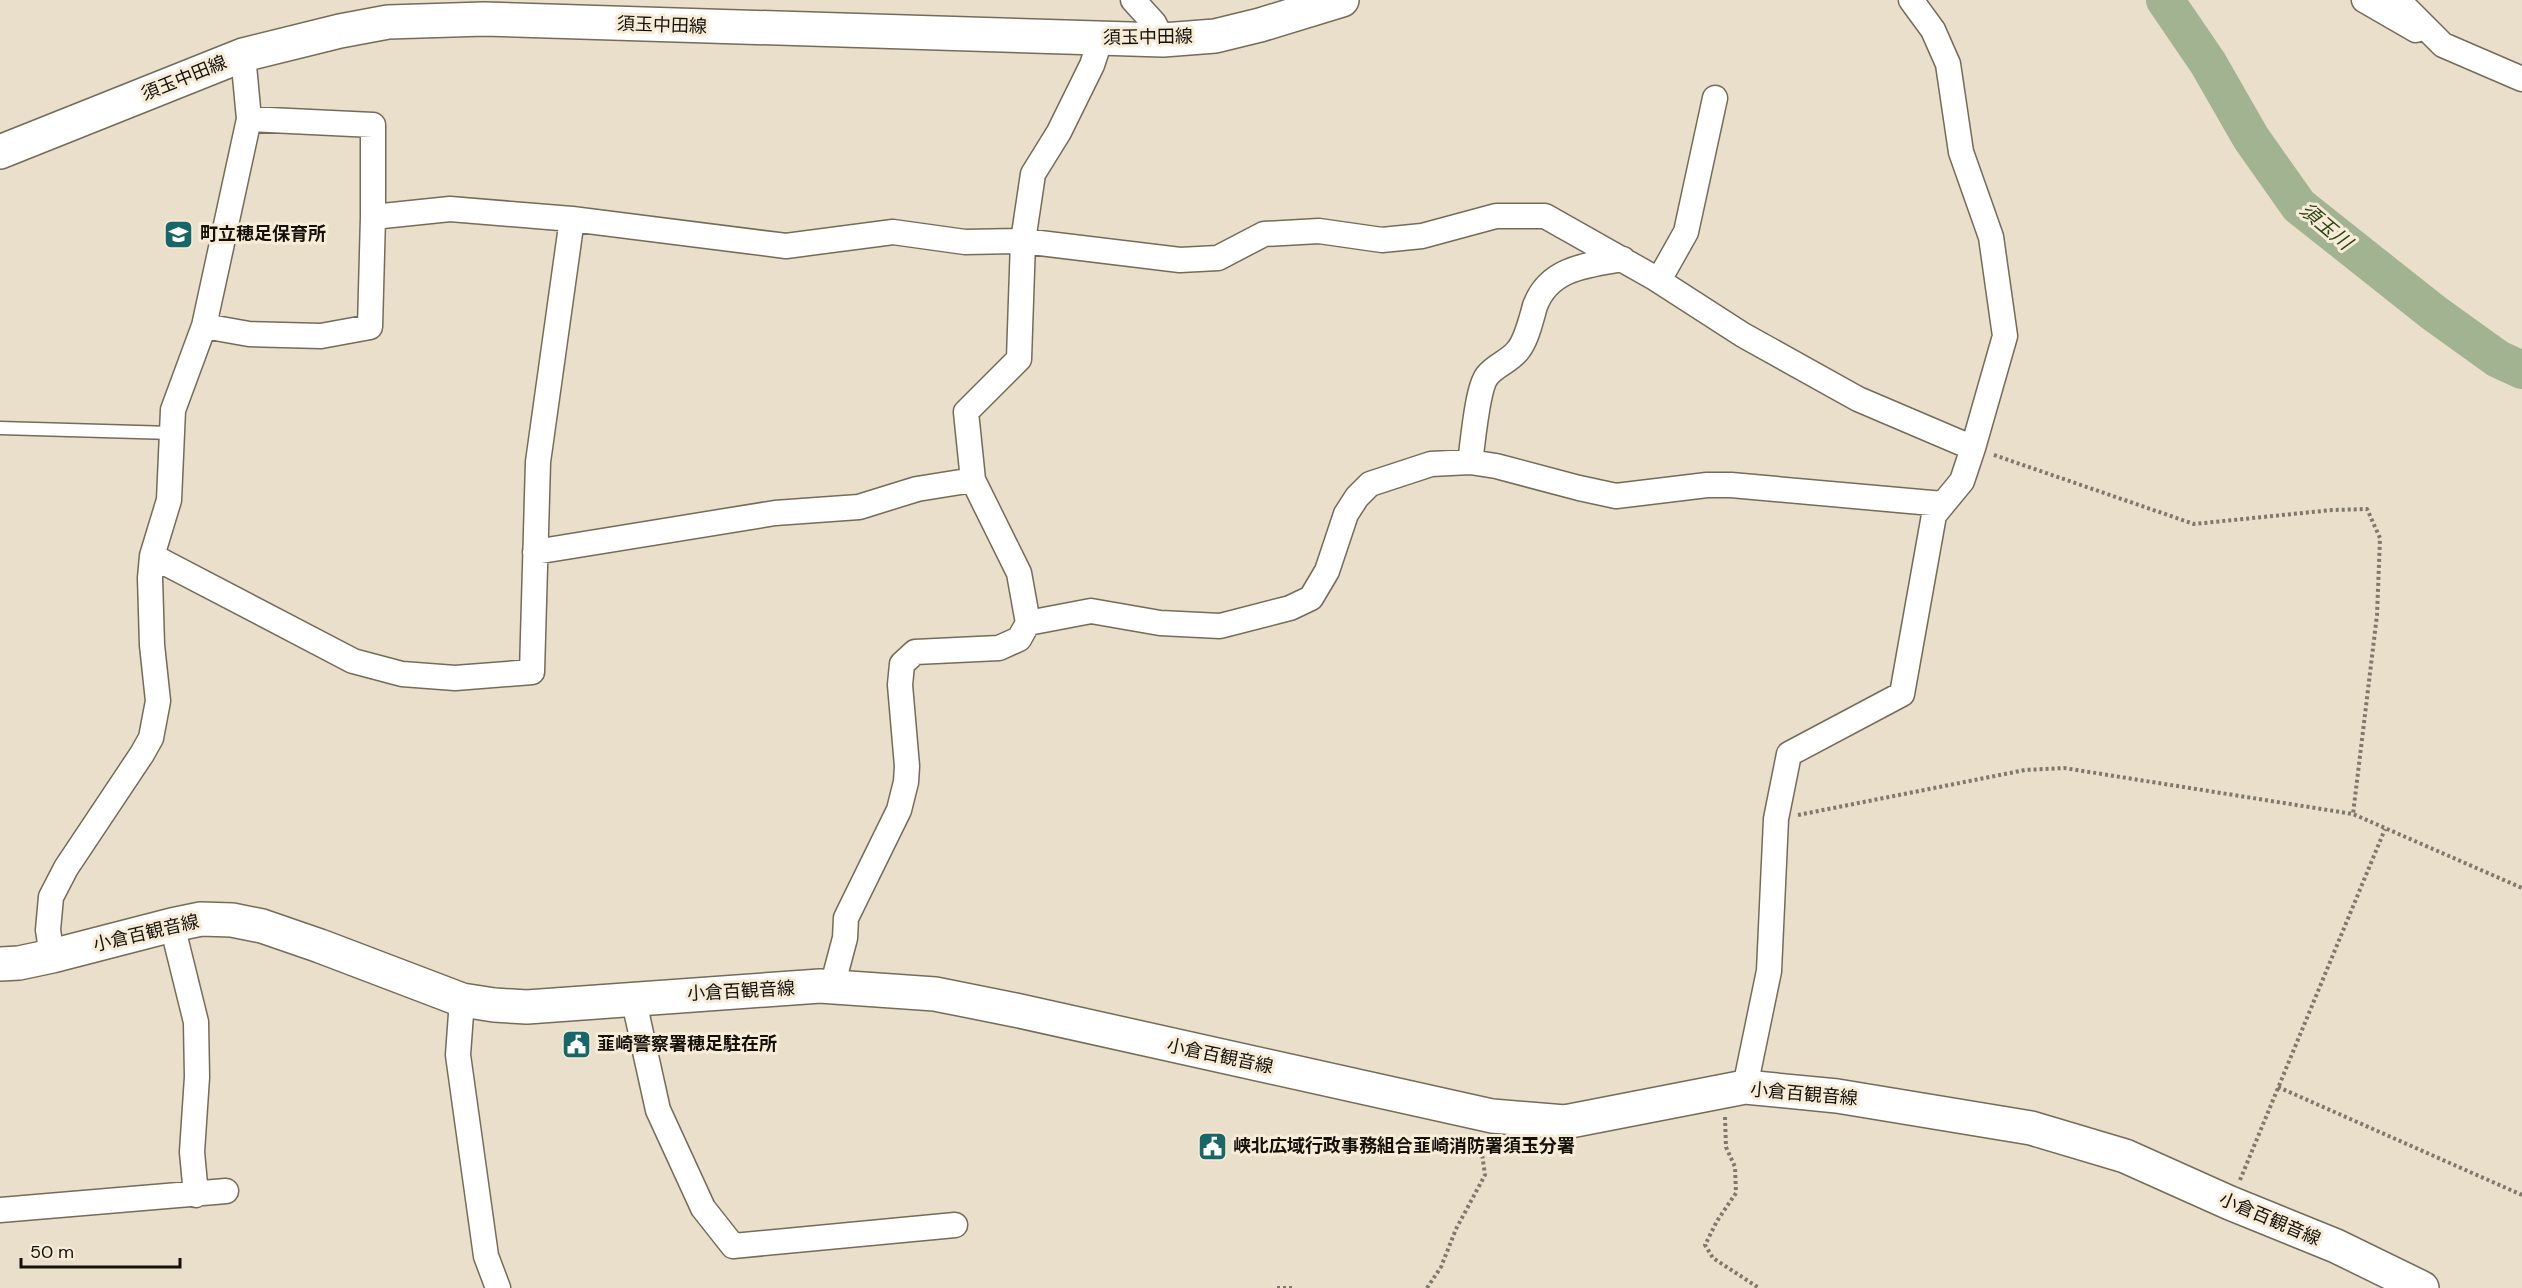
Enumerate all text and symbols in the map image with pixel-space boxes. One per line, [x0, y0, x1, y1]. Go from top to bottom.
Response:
street label: 須玉中田線 [617, 11, 707, 39]
street label: 須玉中田線 [1103, 24, 1193, 50]
street label: 須玉中田線 [138, 50, 230, 106]
water label: 須玉川 [2295, 197, 2359, 257]
school or university icon: 町立穂足保育所 [163, 218, 195, 250]
place label: 町立穂足保育所 [200, 222, 326, 246]
street label: 小倉百観音線 [91, 909, 201, 957]
street label: 小倉百観音線 [686, 976, 796, 1006]
public building icon: 韮崎警察署穂足駐在所 [560, 1028, 592, 1060]
place label: 韮崎警察署穂足駐在所 [597, 1032, 777, 1056]
street label: 小倉百観音線 [1165, 1033, 1275, 1079]
street label: 小倉百観音線 [1749, 1077, 1859, 1111]
public building icon: 峡北広域行政事務組合韮崎消防署須玉分署 [1196, 1130, 1228, 1162]
place label: 峡北広域行政事務組合韮崎消防署須玉分署 [1233, 1134, 1575, 1158]
street label: 小倉百観音線 [2216, 1187, 2324, 1251]
scale bar [21, 1231, 180, 1269]
text: 50 m [30, 1240, 74, 1264]

